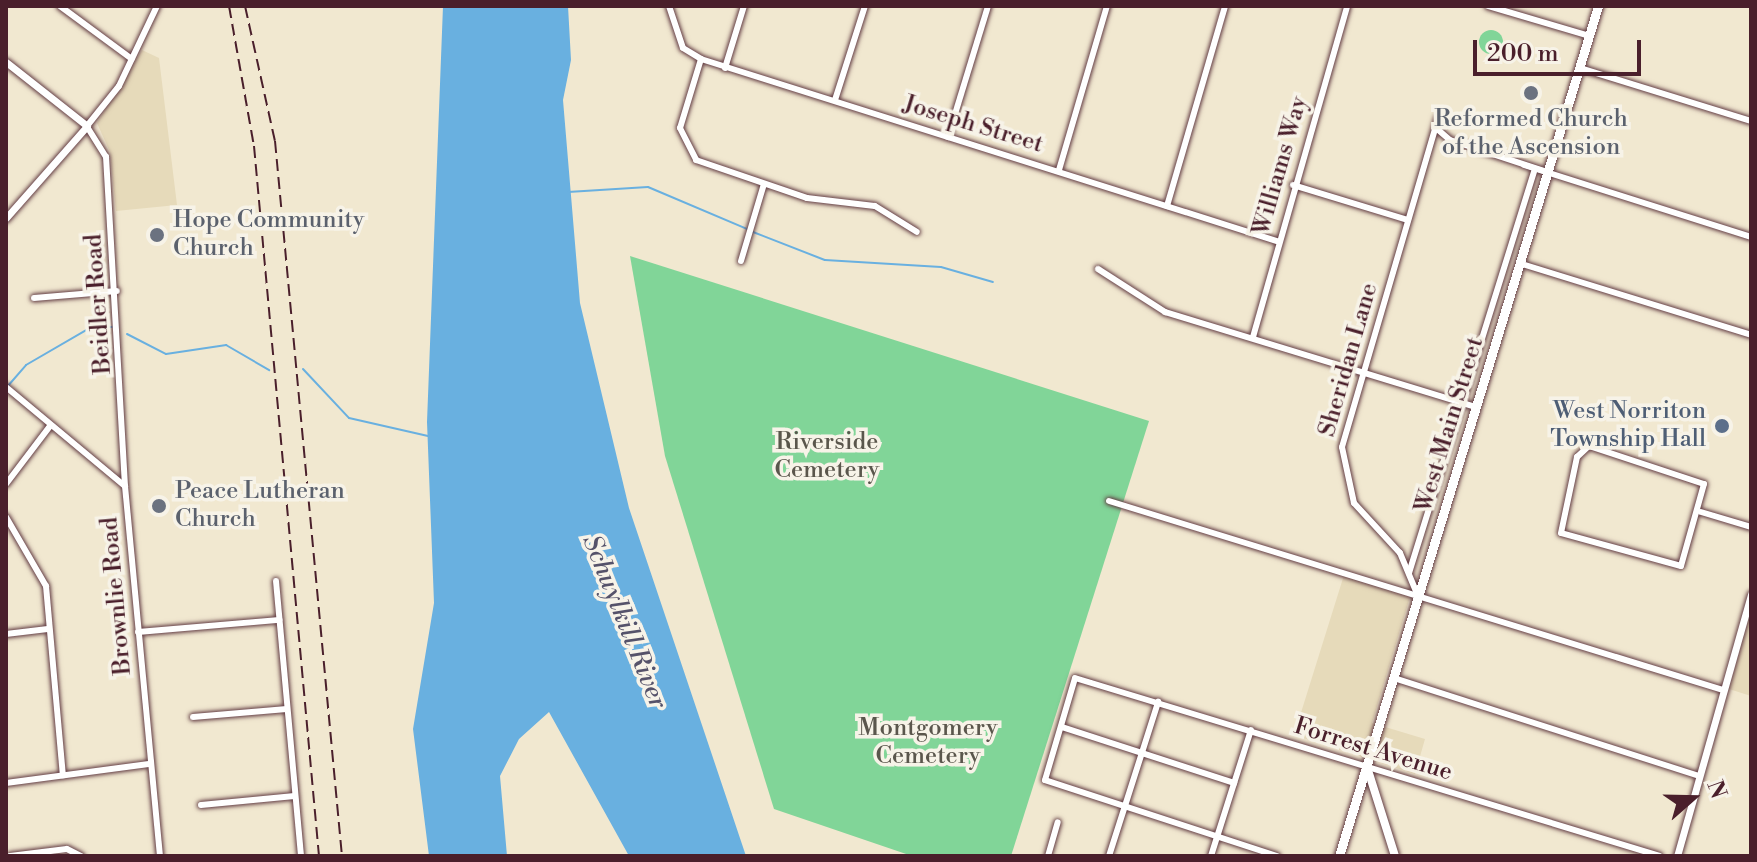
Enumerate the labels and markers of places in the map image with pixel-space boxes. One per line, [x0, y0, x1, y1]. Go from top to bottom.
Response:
marker: Reformed Church of the Ascension [1522, 84, 1540, 102]
place label: Reformed Church of the Ascension [1434, 106, 1628, 162]
place label: Hope Community Church [173, 207, 364, 263]
marker: Hope Community Church [148, 226, 166, 244]
place label: West Norriton Township Hall [1550, 398, 1706, 454]
marker: West Norriton Township Hall [1713, 417, 1731, 435]
place label: Peace Lutheran Church [175, 478, 345, 534]
marker: Peace Lutheran Church [150, 497, 168, 515]

